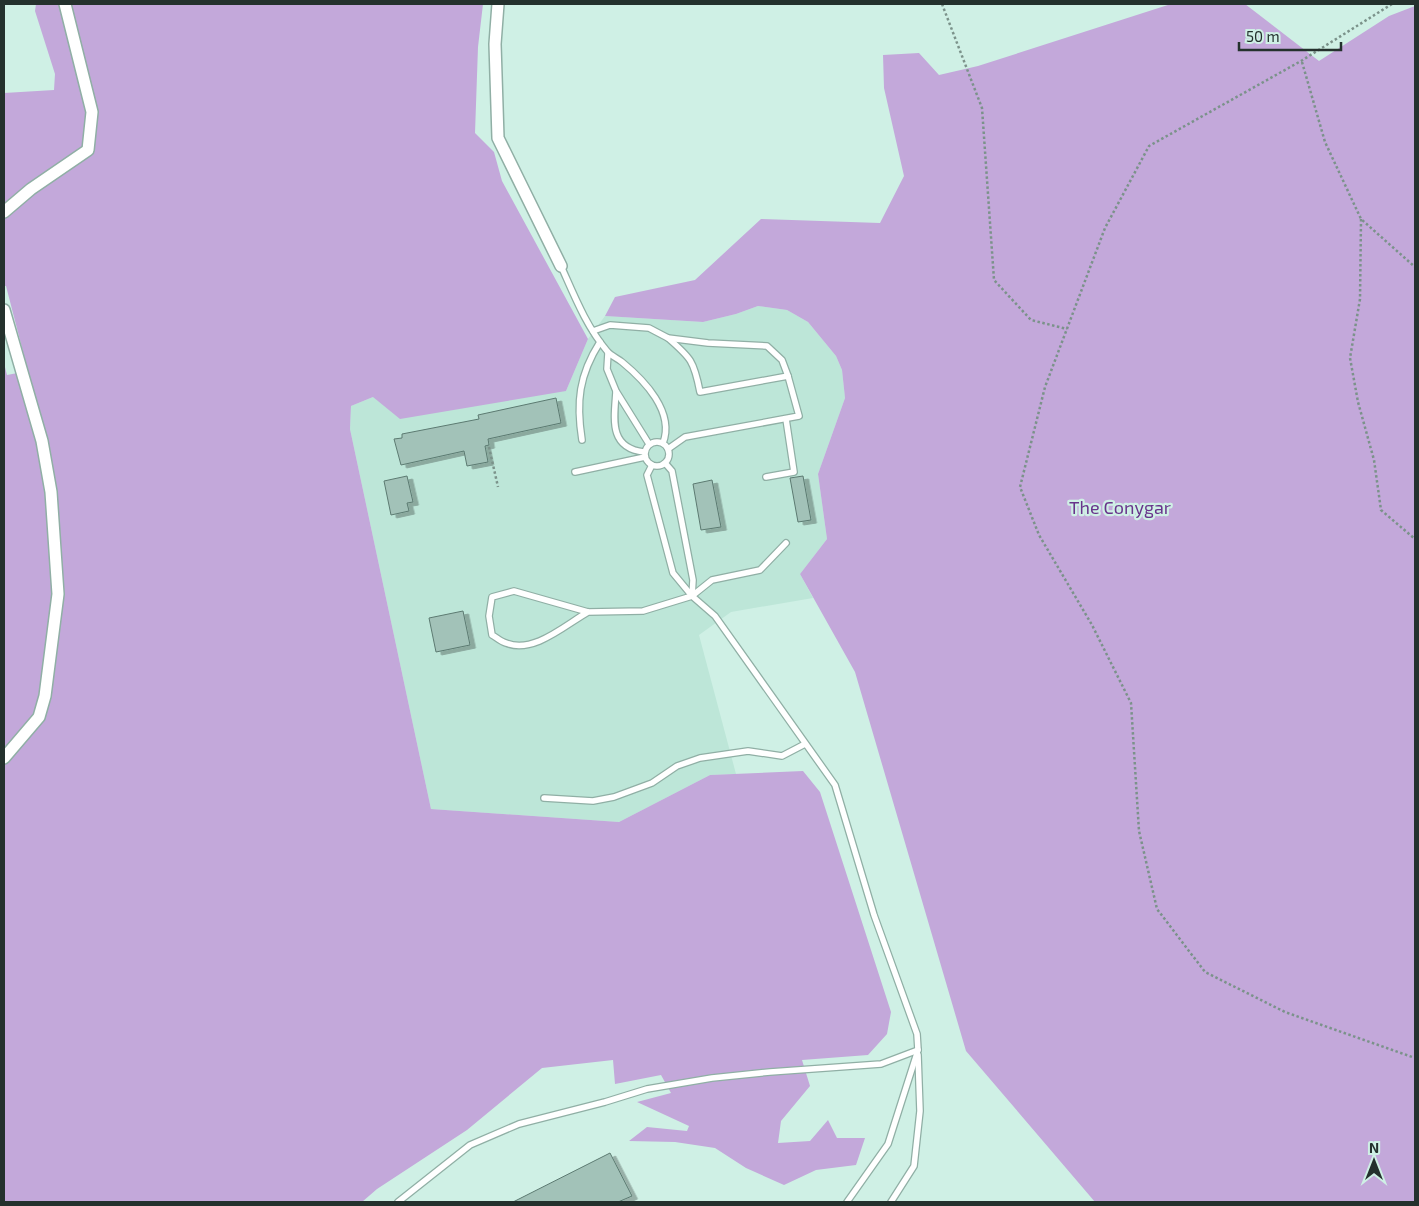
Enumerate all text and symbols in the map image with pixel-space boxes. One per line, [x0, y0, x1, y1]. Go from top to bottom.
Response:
scale bar [1239, 20, 1342, 52]
text: 50 m [1246, 27, 1280, 45]
park label: The Conygar [1069, 496, 1171, 518]
north arrow [1349, 1136, 1399, 1186]
text: N [1369, 1139, 1379, 1156]

